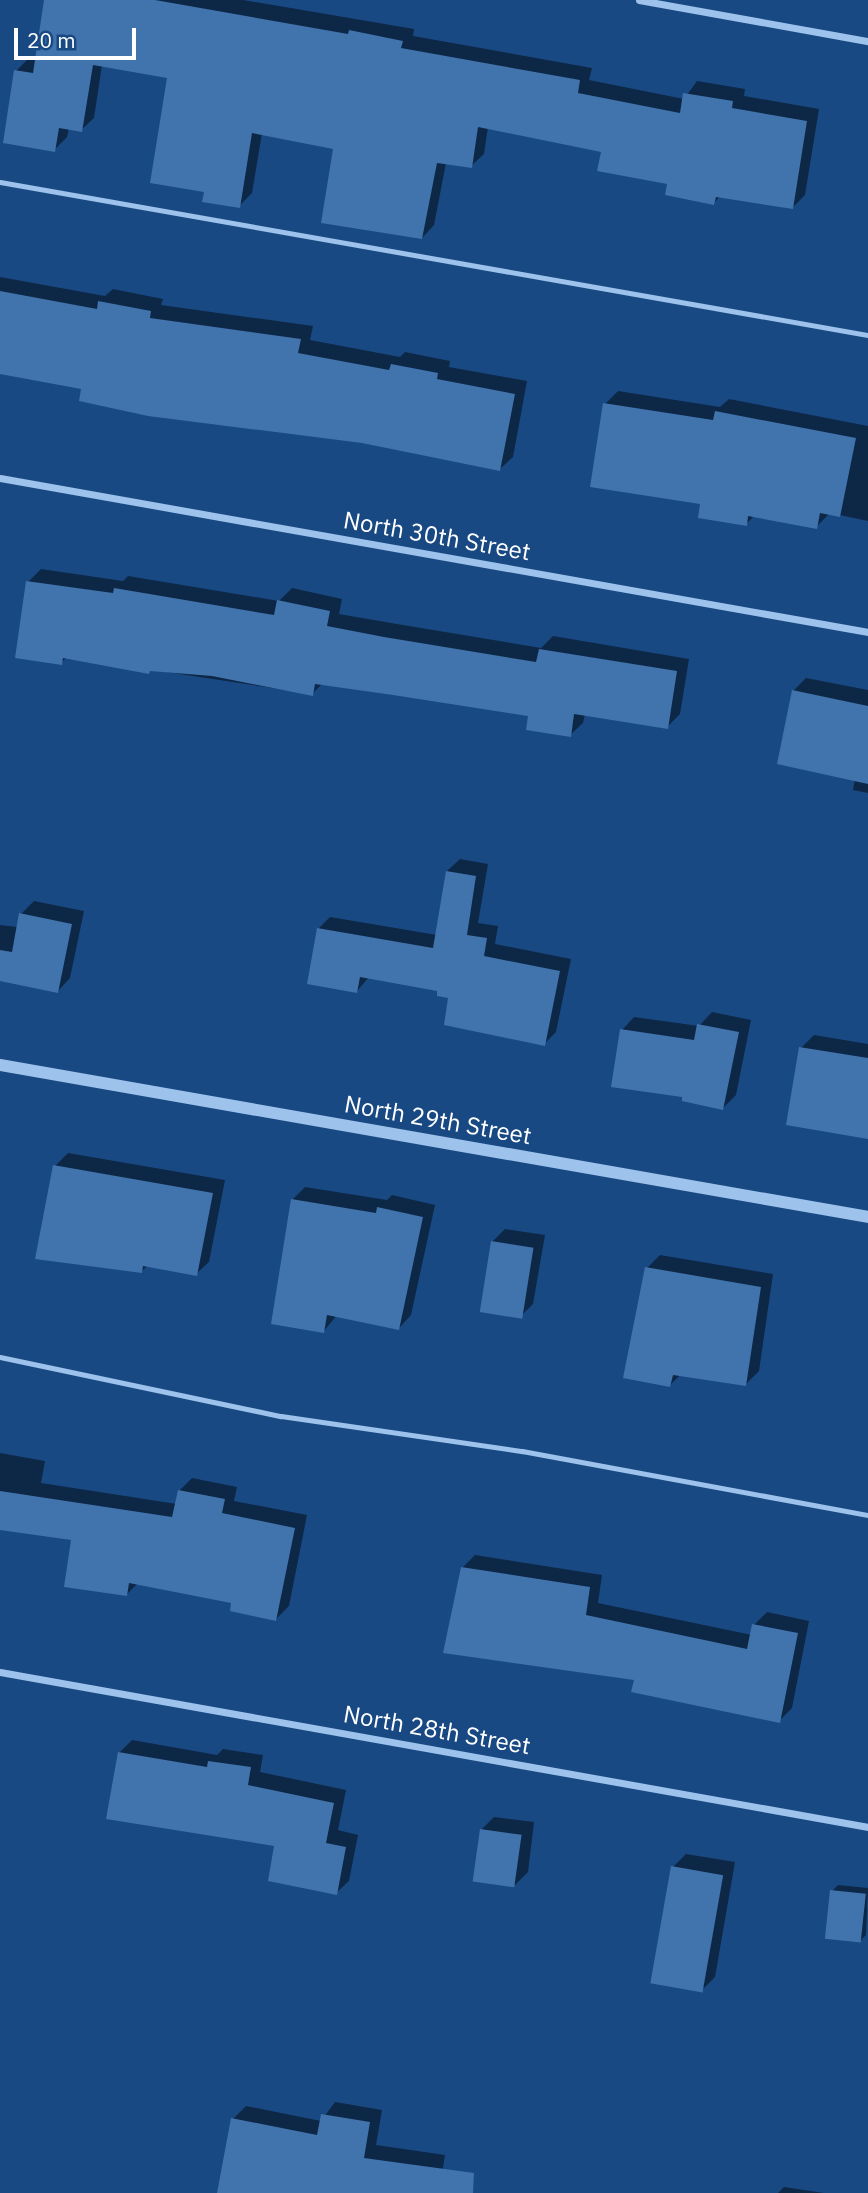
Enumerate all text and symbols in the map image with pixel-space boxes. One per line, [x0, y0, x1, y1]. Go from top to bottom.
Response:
scale bar [18, 14, 140, 58]
text: 20 m [27, 26, 76, 54]
street label: North 30th Street [341, 505, 533, 567]
street label: North 29th Street [342, 1089, 534, 1151]
street label: North 28th Street [341, 1699, 533, 1761]

